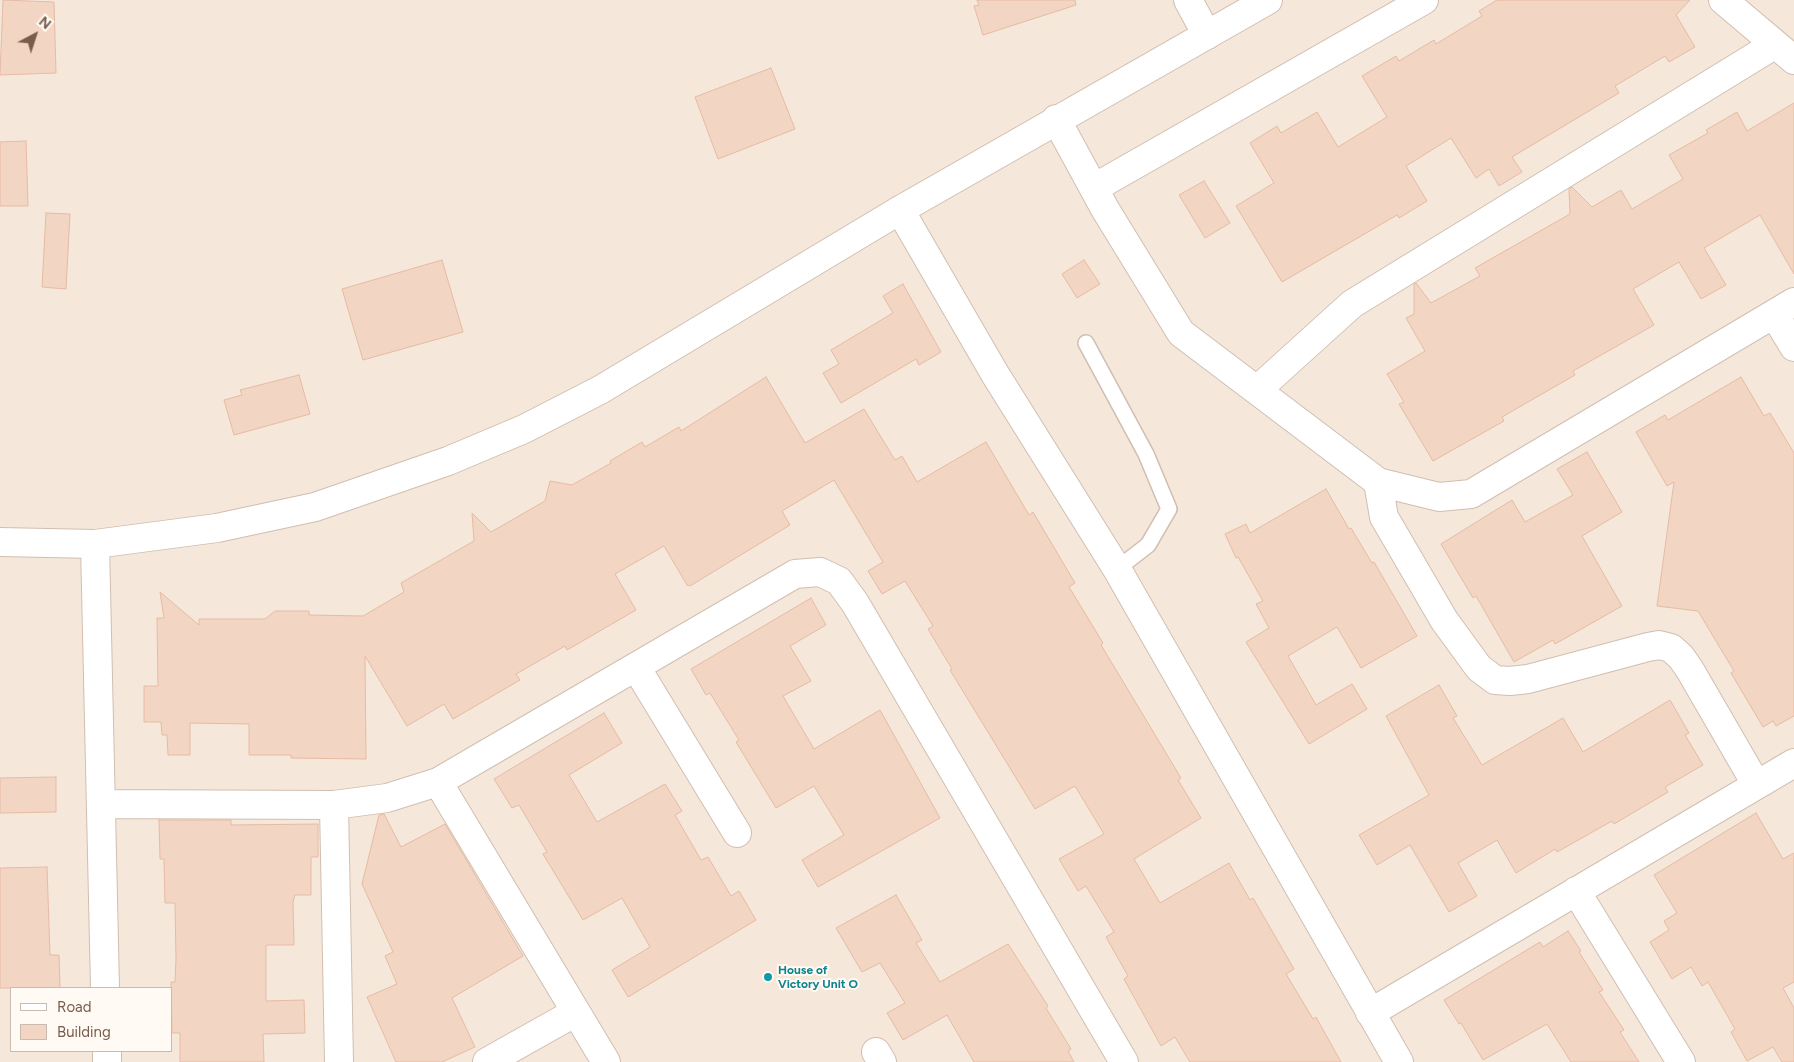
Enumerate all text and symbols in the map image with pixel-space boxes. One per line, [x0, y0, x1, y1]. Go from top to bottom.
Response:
north arrow [10, 10, 60, 60]
text: N [35, 13, 55, 33]
place label: House of Victory Unit O [778, 963, 858, 991]
marker: House of Victory Unit O [762, 971, 774, 983]
legend [10, 987, 172, 1052]
text: Road [57, 998, 92, 1016]
text: Building [57, 1023, 111, 1041]

